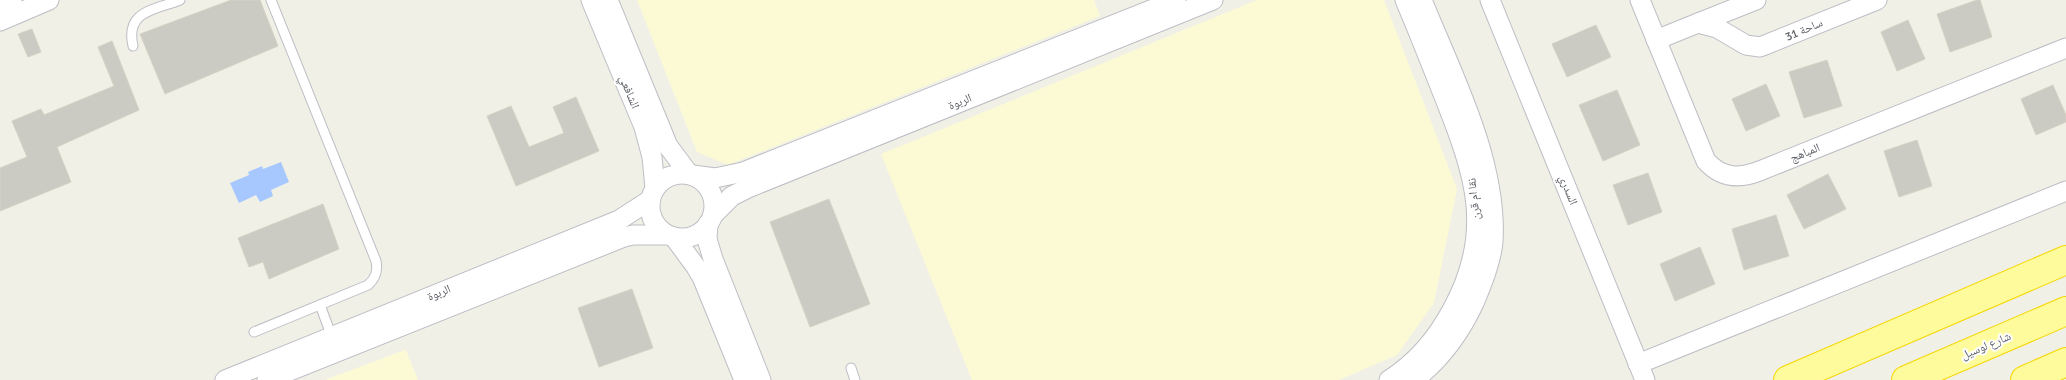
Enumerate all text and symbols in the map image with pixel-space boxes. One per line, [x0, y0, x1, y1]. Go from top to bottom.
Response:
street label: ساحة 31 [1783, 15, 1825, 45]
street label: الشافعي [614, 73, 642, 112]
street label: الربوة [946, 90, 974, 113]
street label: المباهج [1788, 140, 1822, 166]
street label: السدري [1553, 173, 1581, 208]
street label: نقا ام قرن [1464, 177, 1484, 221]
street label: الربوة [425, 281, 453, 304]
street label: شارع لوسيل [1959, 329, 2013, 363]

